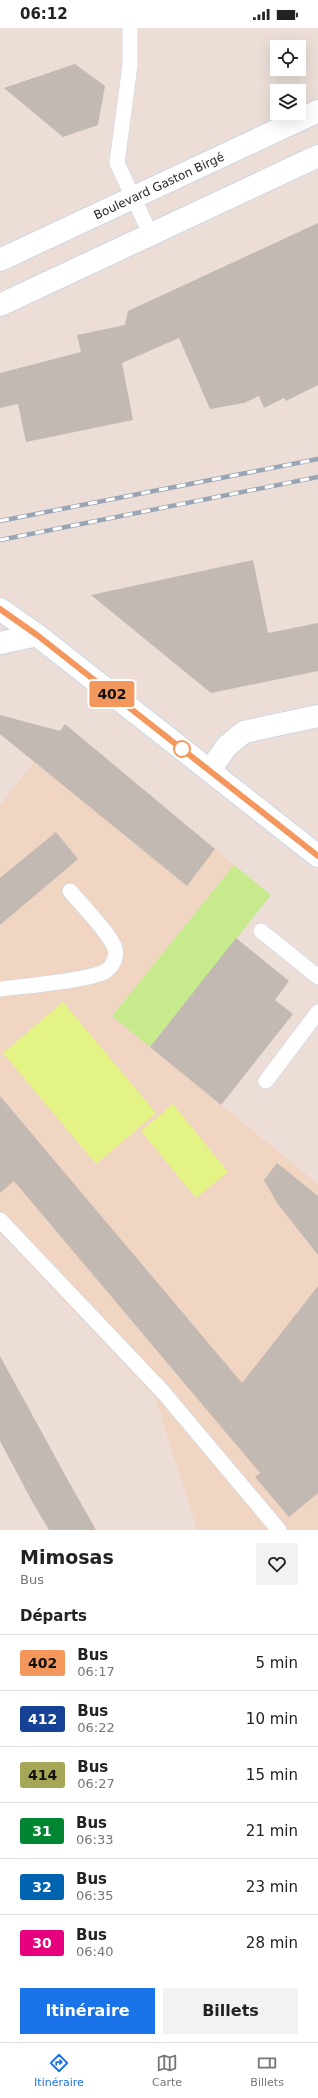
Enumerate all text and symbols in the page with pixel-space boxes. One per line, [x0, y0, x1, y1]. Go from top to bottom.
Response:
text: 06:12 [20, 5, 68, 23]
map controls [270, 40, 306, 120]
button: locate [270, 40, 306, 76]
button: layers [270, 84, 306, 120]
street label: Boulevard Gaston Birgé [92, 150, 226, 222]
line badge: 402 [89, 681, 135, 707]
text: 402 [97, 686, 127, 702]
unlabelled marker [173, 740, 191, 758]
button: heart [256, 1543, 298, 1585]
text: Mimosas [20, 1546, 114, 1568]
text: Bus [20, 1572, 44, 1587]
text: Départs [20, 1607, 87, 1625]
text: Bus [77, 1646, 108, 1664]
text: 5 min [255, 1654, 298, 1672]
text: 402 [28, 1655, 57, 1671]
text: 06:17 [77, 1664, 115, 1679]
text: Bus [77, 1702, 108, 1720]
text: 10 min [246, 1710, 298, 1728]
text: 412 [28, 1711, 57, 1727]
text: 06:22 [77, 1720, 115, 1735]
text: Bus [77, 1758, 108, 1776]
text: 15 min [246, 1766, 298, 1784]
text: 414 [28, 1767, 57, 1783]
text: 06:27 [77, 1776, 115, 1791]
text: Bus [76, 1814, 107, 1832]
text: 21 min [246, 1822, 298, 1840]
text: 31 [32, 1823, 52, 1839]
text: 06:33 [76, 1832, 113, 1847]
text: Bus [76, 1870, 107, 1888]
text: 23 min [246, 1878, 298, 1896]
text: 32 [32, 1879, 52, 1895]
text: 06:35 [76, 1888, 113, 1903]
text: Bus [76, 1926, 107, 1944]
text: 28 min [246, 1934, 298, 1952]
text: 30 [32, 1935, 52, 1951]
text: 06:40 [76, 1944, 113, 1959]
button: Itinéraire [20, 1988, 155, 2034]
button: Billets [163, 1988, 298, 2034]
tab: Itinéraire [34, 2052, 84, 2089]
tab: Carte [152, 2052, 182, 2089]
tab: Billets [250, 2052, 284, 2089]

